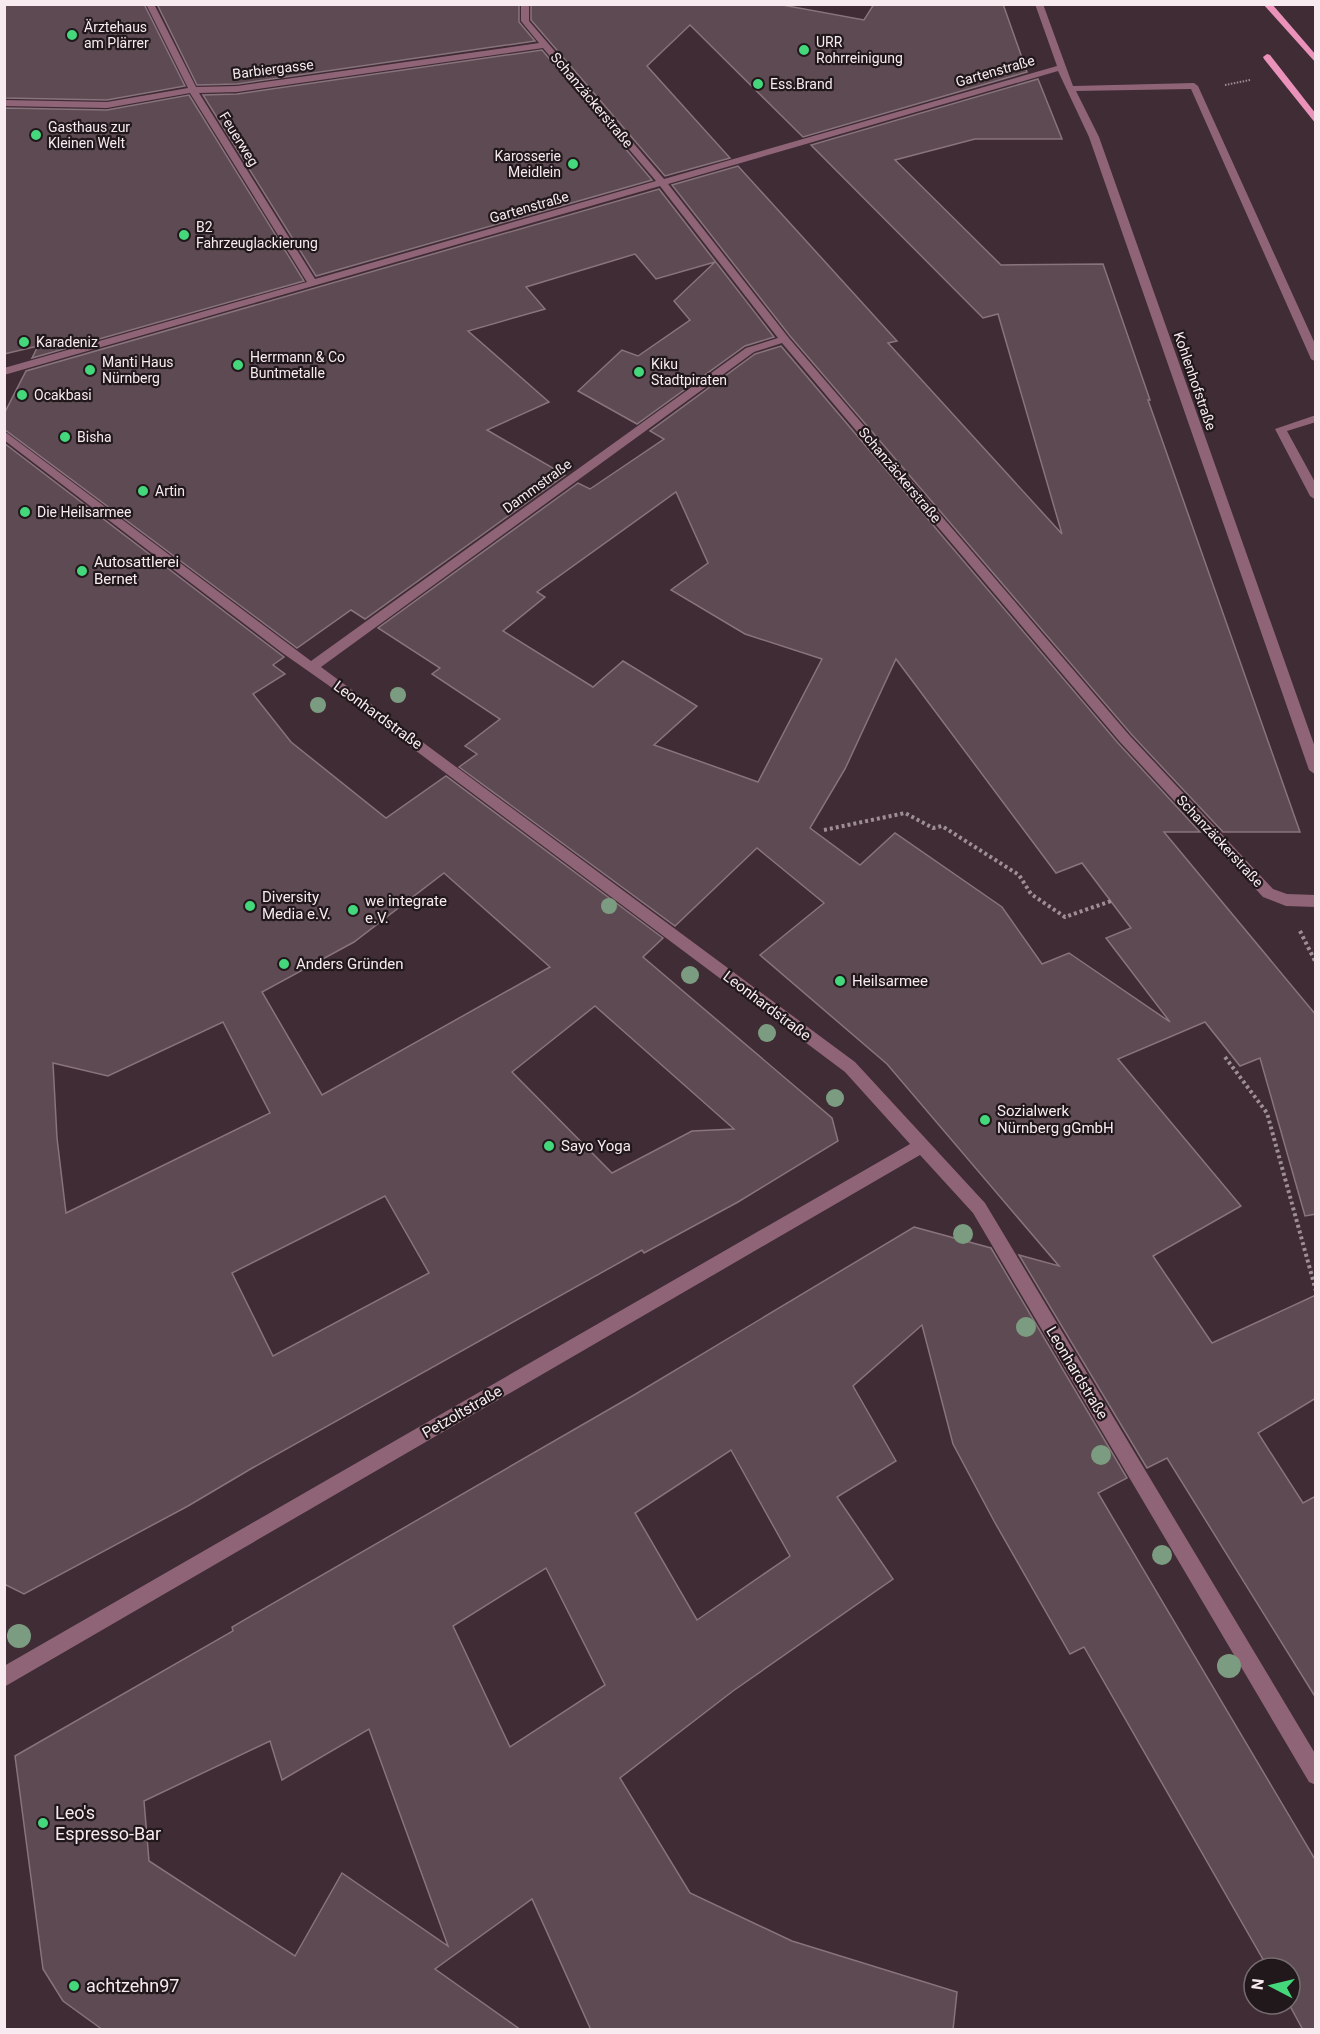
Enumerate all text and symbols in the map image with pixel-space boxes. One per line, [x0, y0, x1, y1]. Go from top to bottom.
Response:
place label: Ärztehaus am Plärrer [84, 19, 149, 51]
marker: Ärztehaus am Plärrer [65, 28, 79, 42]
place label: URR Rohrreinigung [816, 34, 903, 66]
marker: URR Rohrreinigung [797, 43, 811, 57]
street label: Schanzäckerstraße [548, 49, 636, 151]
street label: Gartenstraße [954, 52, 1036, 90]
street label: Barbiergasse [231, 56, 315, 82]
place label: Ess.Brand [770, 76, 833, 92]
marker: Ess.Brand [751, 77, 765, 91]
street label: Feuerweg [216, 109, 262, 169]
place label: Gasthaus zur Kleinen Welt [48, 119, 130, 151]
marker: Gasthaus zur Kleinen Welt [29, 128, 43, 142]
place label: Karosserie Meidlein [495, 148, 561, 180]
marker: Karosserie Meidlein [566, 157, 580, 171]
street label: Gartenstraße [488, 188, 570, 226]
place label: B2 Fahrzeuglackierung [196, 219, 318, 251]
marker: B2 Fahrzeuglackierung [177, 228, 191, 242]
street label: Kohlenhofstraße [1171, 330, 1219, 432]
place label: Karadeniz [36, 334, 98, 350]
marker: Karadeniz [17, 335, 31, 349]
place label: Herrmann & Co Buntmetalle [250, 349, 345, 381]
place label: Manti Haus Nürnberg [102, 354, 174, 386]
place label: Kiku Stadtpiraten [651, 356, 727, 388]
marker: Herrmann & Co Buntmetalle [231, 358, 245, 372]
marker: Manti Haus Nürnberg [83, 363, 97, 377]
marker: Kiku Stadtpiraten [632, 365, 646, 379]
place label: Ocakbasi [34, 387, 92, 403]
marker: Ocakbasi [15, 388, 29, 402]
street label: Schanzäckerstraße [856, 424, 944, 526]
place label: Bisha [77, 429, 112, 445]
marker: Bisha [58, 430, 72, 444]
street label: Dammstraße [500, 456, 574, 516]
place label: Artin [155, 483, 185, 499]
marker: Artin [136, 484, 150, 498]
place label: Die Heilsarmee [37, 504, 131, 520]
marker: Die Heilsarmee [18, 505, 32, 519]
place label: Autosattlerei Bernet [94, 553, 179, 588]
marker: Autosattlerei Bernet [75, 564, 89, 578]
street label: Leonhardstraße [330, 677, 426, 753]
street label: Schanzäckerstraße [1173, 792, 1267, 890]
place label: Diversity Media e.V. [262, 888, 331, 923]
place label: we integrate e.V. [365, 892, 447, 927]
marker: Diversity Media e.V. [243, 899, 257, 913]
marker: we integrate e.V. [346, 903, 360, 917]
place label: Anders Gründen [296, 955, 404, 973]
marker: Anders Gründen [277, 957, 291, 971]
street label: Leonhardstraße [720, 967, 814, 1045]
place label: Heilsarmee [852, 972, 928, 990]
marker: Heilsarmee [833, 974, 847, 988]
place label: Sozialwerk Nürnberg gGmbH [997, 1102, 1114, 1137]
marker: Sozialwerk Nürnberg gGmbH [978, 1113, 992, 1127]
place label: Sayo Yoga [561, 1137, 631, 1155]
marker: Sayo Yoga [542, 1139, 556, 1153]
street label: Leonhardstraße [1042, 1323, 1112, 1423]
street label: Petzoltstraße [419, 1382, 505, 1442]
place label: Leo's Espresso-Bar [55, 1802, 161, 1844]
marker: Leo's Espresso-Bar [36, 1816, 50, 1830]
north arrow [1242, 1956, 1302, 2016]
place label: achtzehn97 [86, 1975, 179, 1996]
text: N [1247, 1977, 1268, 1991]
marker: achtzehn97 [67, 1979, 81, 1993]

